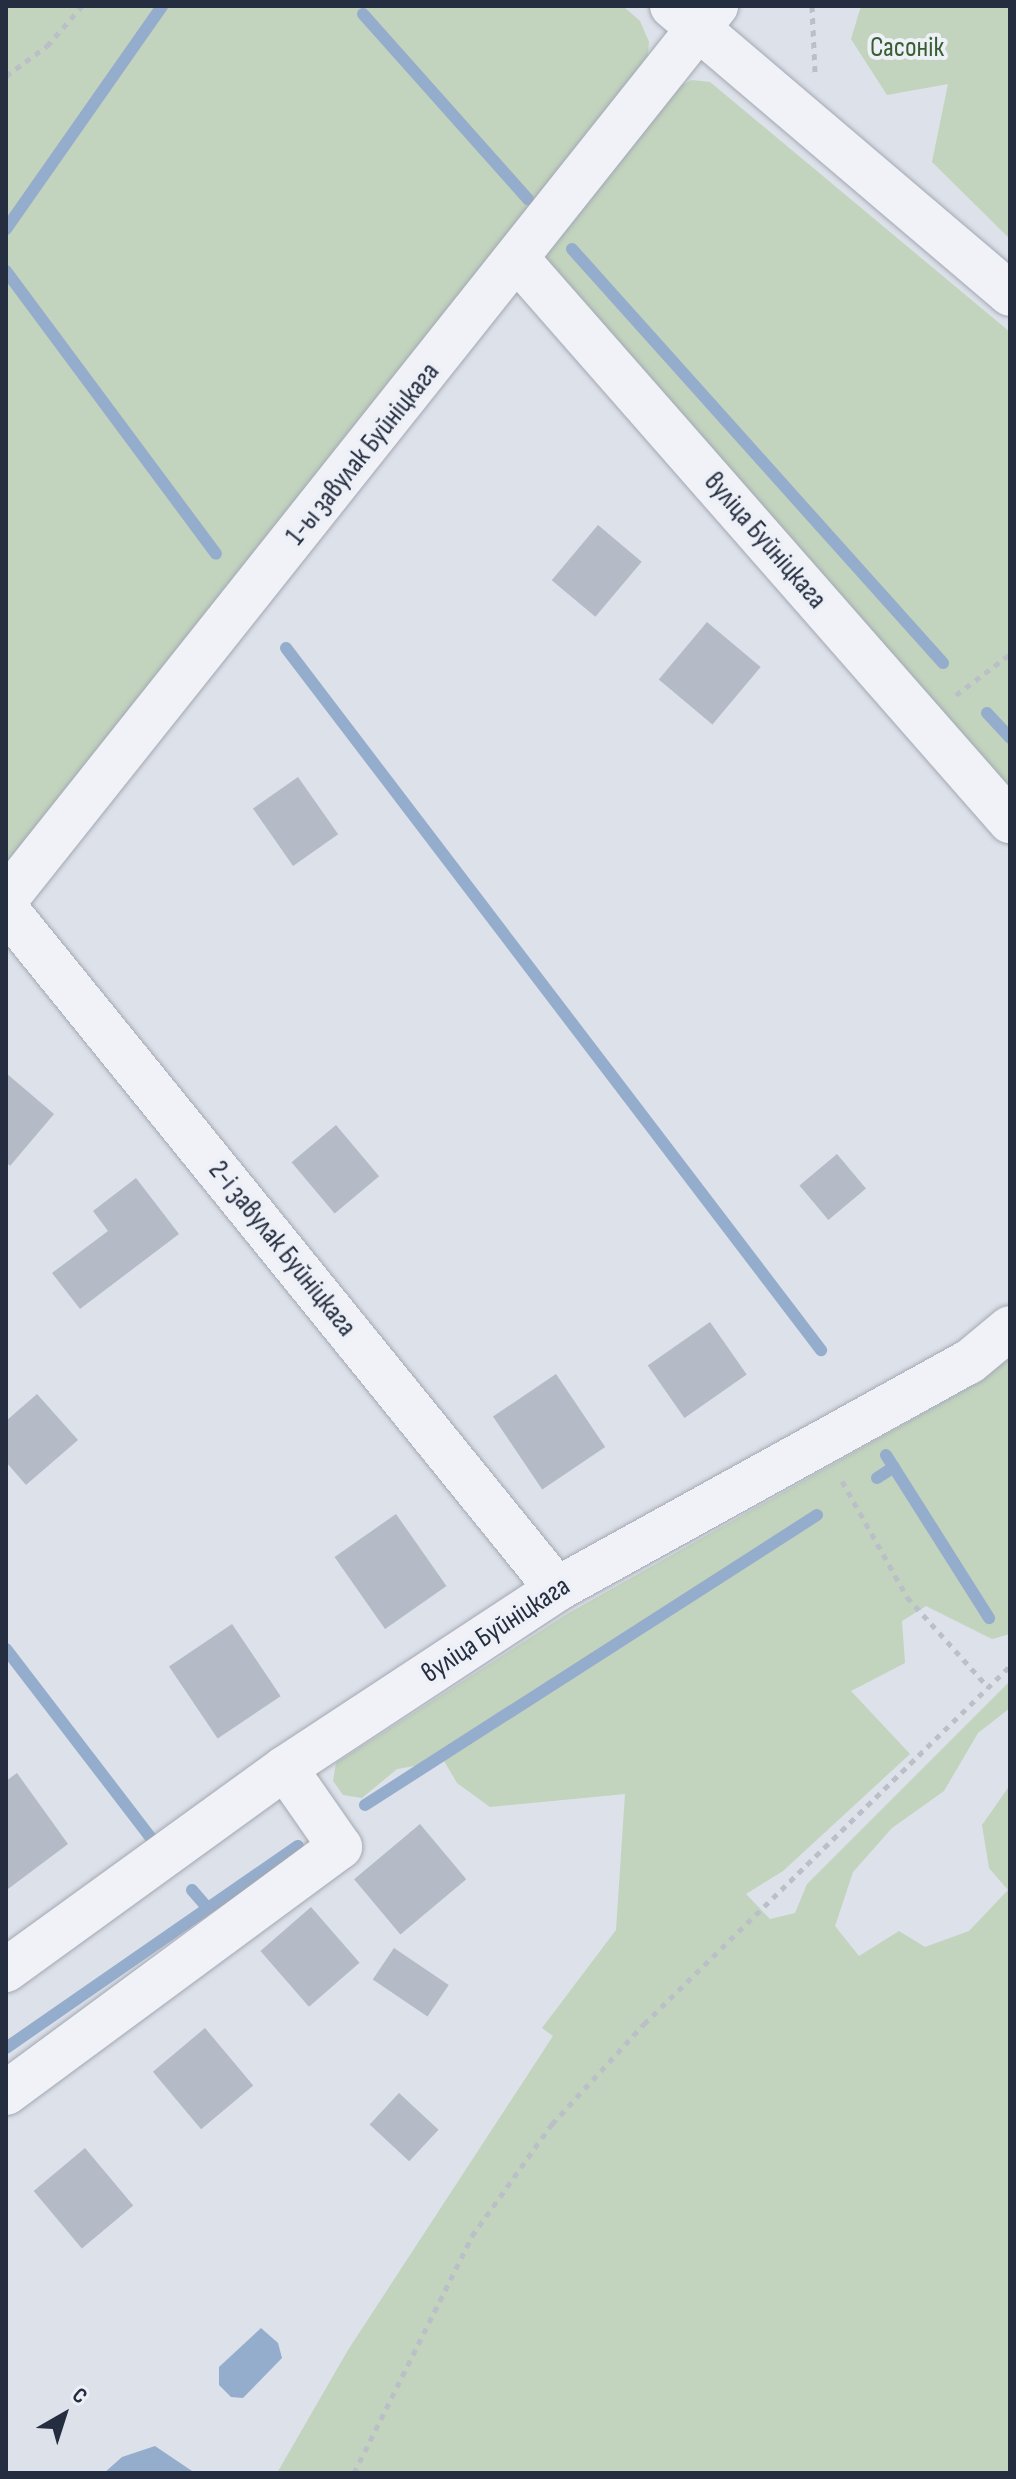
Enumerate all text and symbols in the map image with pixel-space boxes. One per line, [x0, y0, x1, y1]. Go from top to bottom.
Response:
park label: Сасонік [870, 31, 944, 65]
street label: 1-ы завулак Буйніцкага [279, 356, 447, 552]
street label: вуліца Буйніцкага [697, 466, 833, 616]
street label: 2-і завулак Буйніцкага [201, 1154, 363, 1344]
street label: вуліца Буйніцкага [416, 1570, 576, 1690]
north arrow [24, 2375, 104, 2455]
text: С [67, 2382, 92, 2410]

